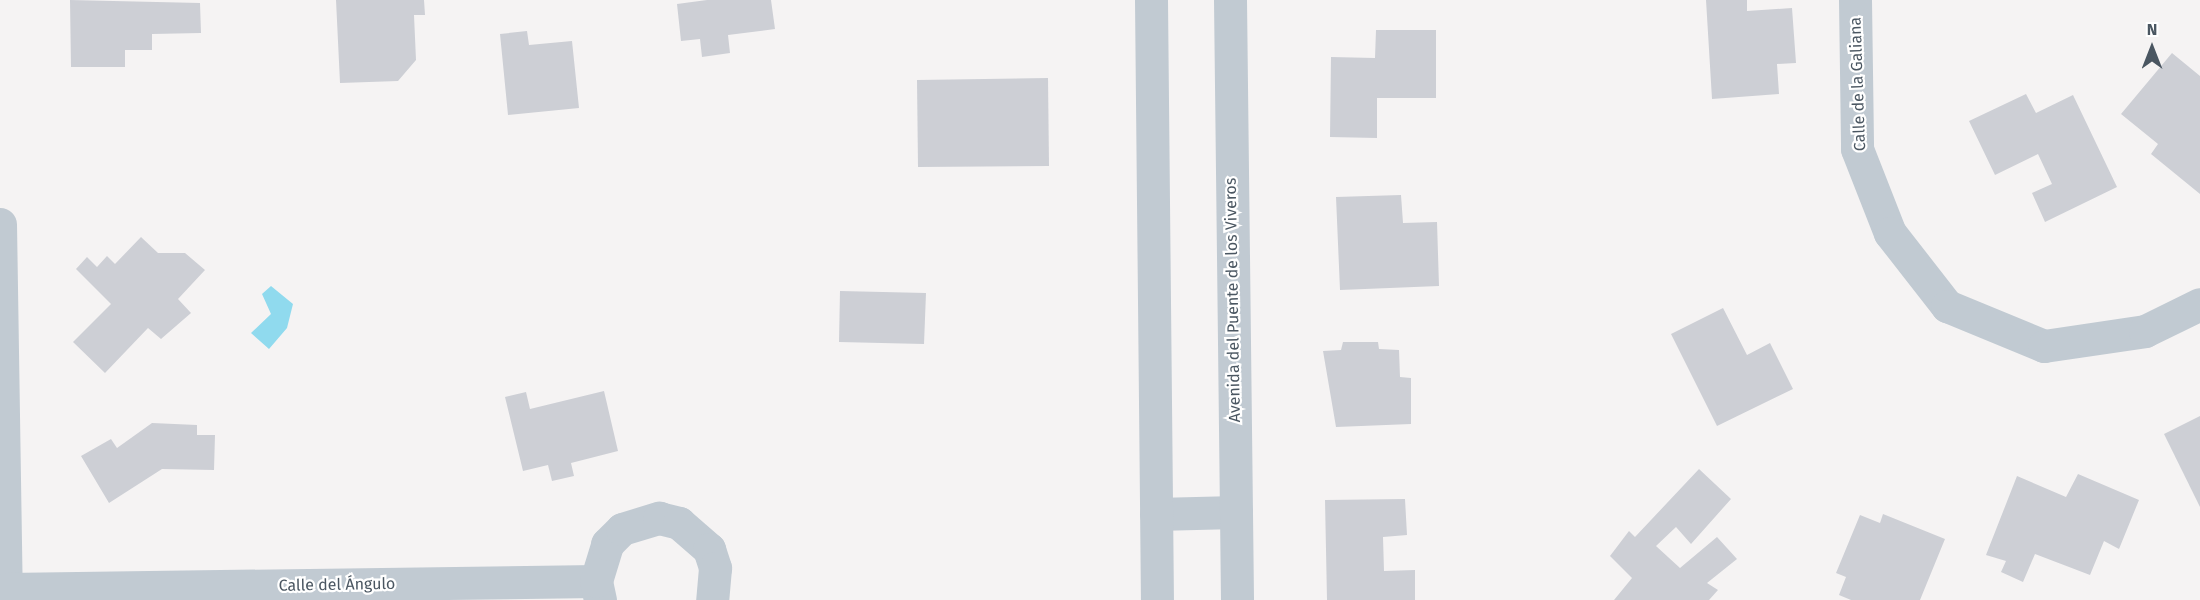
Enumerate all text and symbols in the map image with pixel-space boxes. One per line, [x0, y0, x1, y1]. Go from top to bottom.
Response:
street label: Calle de la Galiana [1846, 17, 1870, 151]
north arrow [2122, 18, 2182, 78]
text: N [2147, 20, 2157, 39]
street label: Avenida del Puente de los Viveros [1221, 177, 1245, 423]
street label: Calle del Ángulo [278, 574, 396, 596]

